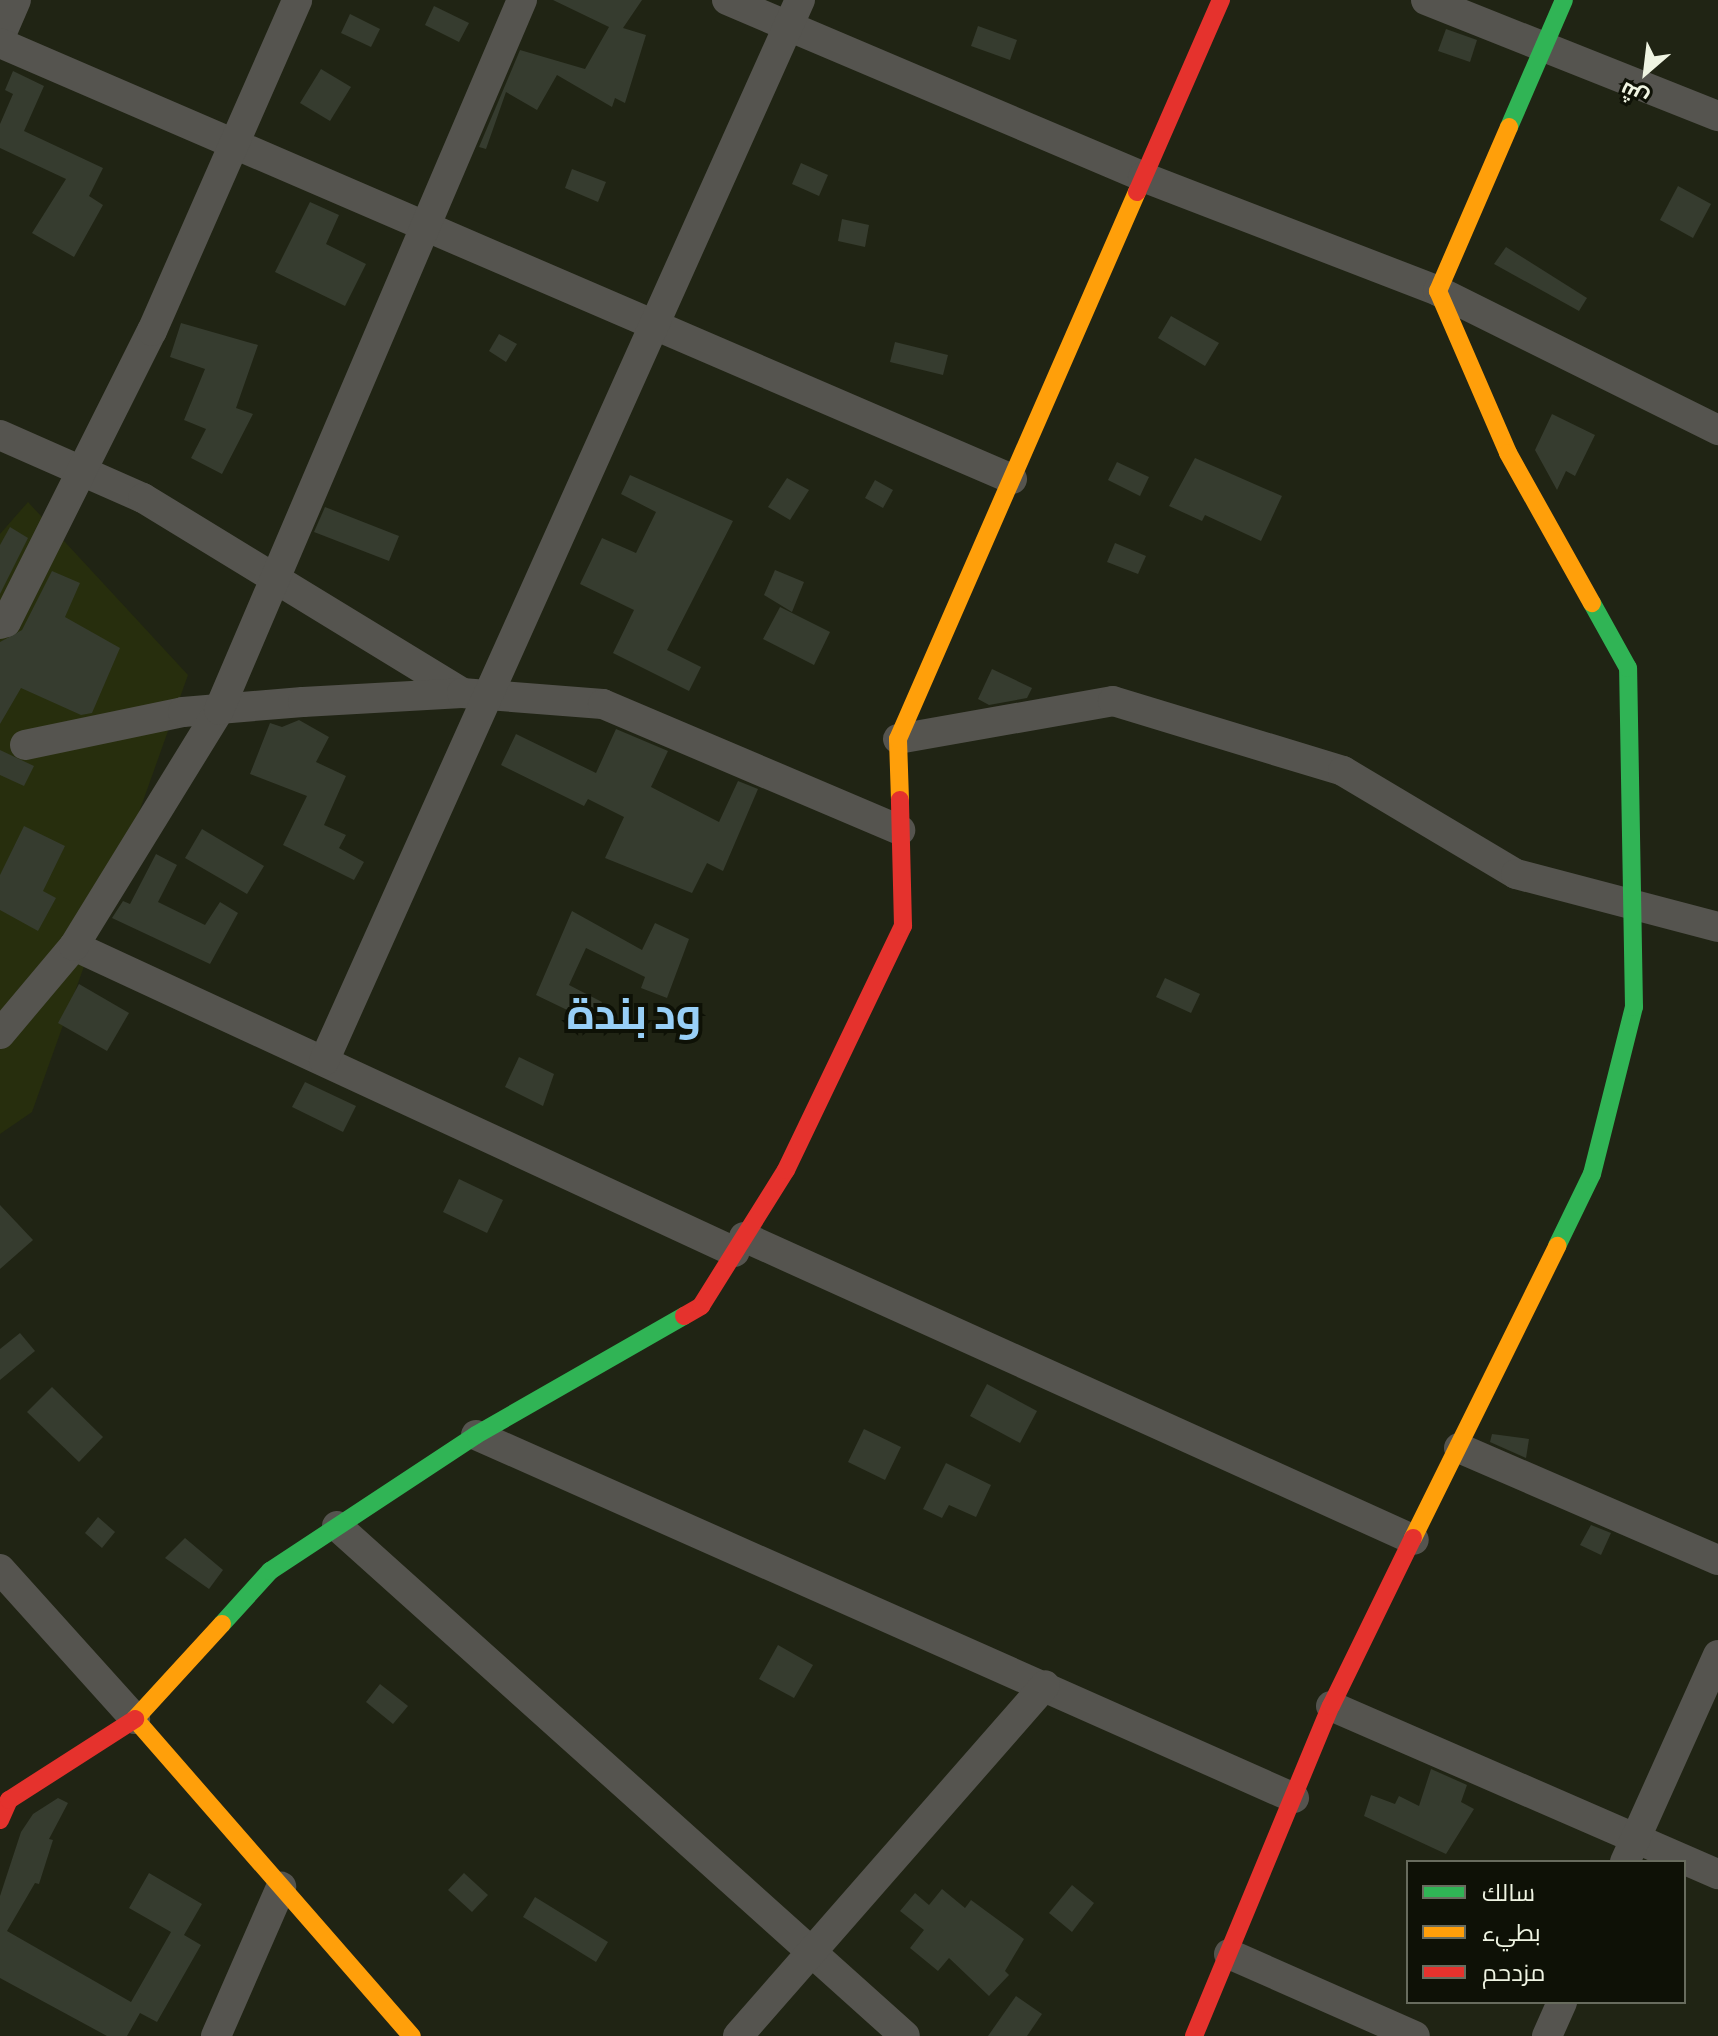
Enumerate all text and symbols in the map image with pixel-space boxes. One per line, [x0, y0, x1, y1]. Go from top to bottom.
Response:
north arrow [1606, 32, 1686, 112]
text: ش [1616, 75, 1653, 112]
district label: ود بندة [566, 990, 702, 1042]
legend [1406, 1860, 1686, 2004]
text: سالك [1482, 1879, 1535, 1908]
text: بطيء [1482, 1919, 1541, 1948]
text: مزدحم [1482, 1959, 1545, 1988]

